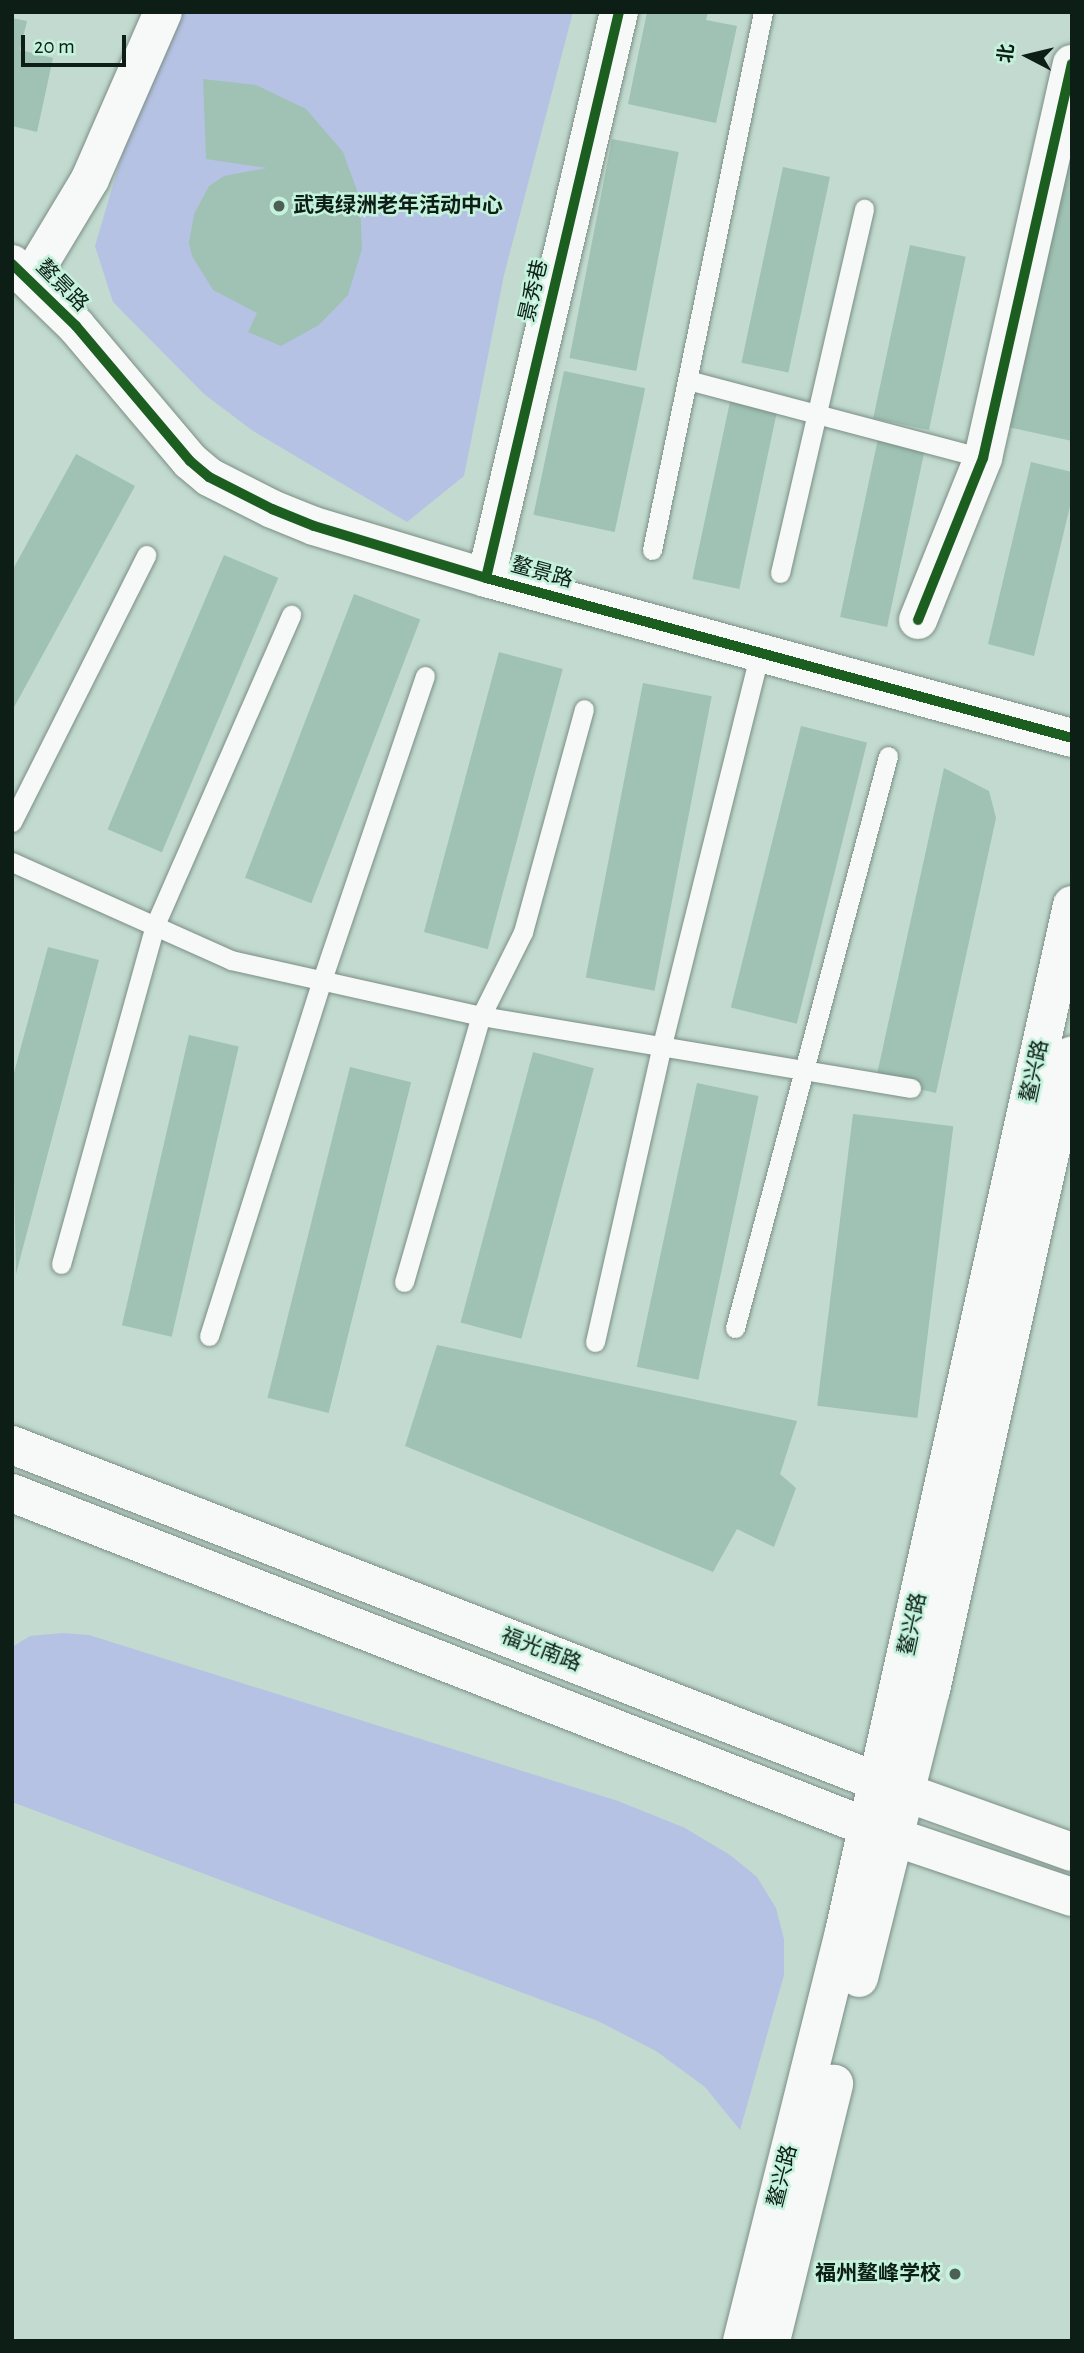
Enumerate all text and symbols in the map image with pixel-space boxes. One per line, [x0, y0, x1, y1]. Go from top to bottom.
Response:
scale bar [24, 21, 130, 65]
north arrow [993, 21, 1063, 91]
text: 20 m [34, 36, 75, 57]
text: 北 [996, 43, 1017, 64]
place label: 武夷绿洲老年活动中心 [293, 193, 503, 219]
marker: 武夷绿洲老年活动中心 [271, 198, 287, 214]
street label: 鳌景路 [31, 255, 93, 317]
street label: 景秀巷 [515, 257, 553, 325]
street label: 鳌景路 [508, 553, 576, 593]
street label: 鳌兴路 [1016, 1038, 1054, 1104]
street label: 鳌兴路 [894, 1591, 932, 1657]
street label: 福光南路 [497, 1623, 585, 1677]
street label: 鳌兴路 [763, 2142, 803, 2210]
place label: 福州鳌峰学校 [815, 2261, 941, 2287]
marker: 福州鳌峰学校 [947, 2266, 963, 2282]

